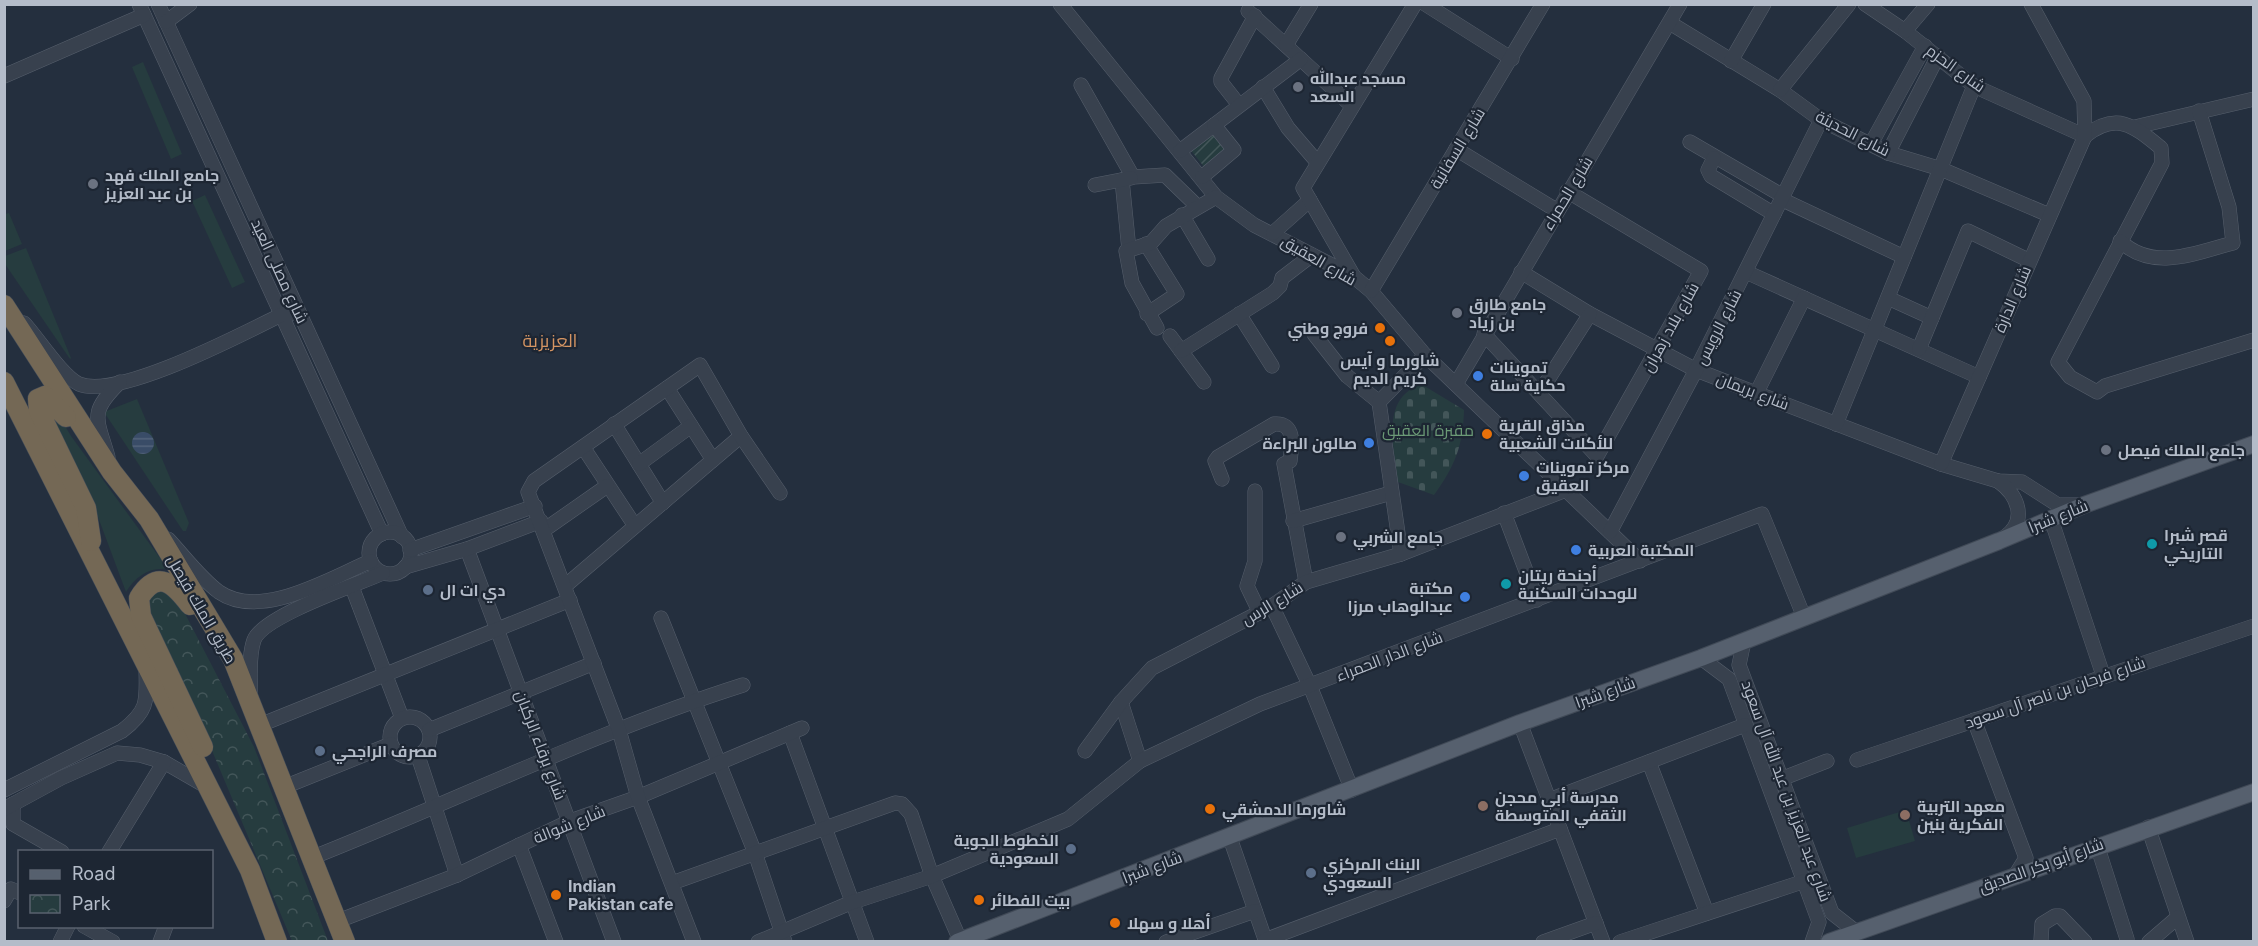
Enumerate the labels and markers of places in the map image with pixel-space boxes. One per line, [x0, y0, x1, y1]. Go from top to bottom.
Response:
place label: مسجد عبدالله السعد [1310, 67, 1406, 106]
marker: مسجد عبدالله السعد [1291, 80, 1305, 94]
place label: جامع الملك فهد بن عبد العزيز [104, 165, 219, 203]
marker: جامع الملك فهد بن عبد العزيز [86, 177, 100, 191]
place label: جامع طارق بن زياد [1469, 294, 1546, 332]
marker: جامع طارق بن زياد [1450, 306, 1464, 320]
place label: فروج وطني [1288, 318, 1368, 341]
marker: فروج وطني [1373, 321, 1387, 335]
marker: شاورما و آيس كريم الديم [1383, 334, 1397, 348]
place label: شاورما و آيس كريم الديم [1340, 350, 1440, 390]
place label: تموينات حكاية سلة [1490, 357, 1565, 395]
marker: تموينات حكاية سلة [1471, 369, 1485, 383]
place label: مذاق القرية للأكلات الشعبية [1499, 415, 1613, 453]
marker: مذاق القرية للأكلات الشعبية [1480, 427, 1494, 441]
place label: صالون البراءة [1262, 433, 1357, 453]
marker: صالون البراءة [1362, 436, 1376, 450]
place label: جامع الملك فيصل [2118, 440, 2245, 461]
marker: جامع الملك فيصل [2099, 443, 2113, 457]
place label: مركز تموينات العقيق [1536, 457, 1630, 495]
marker: مركز تموينات العقيق [1517, 469, 1531, 483]
place label: قصر شبرا التاريخي [2164, 525, 2228, 566]
place label: جامع الشربي [1353, 527, 1443, 550]
marker: جامع الشربي [1334, 530, 1348, 544]
marker: قصر شبرا التاريخي [2145, 537, 2159, 551]
place label: المكتبة العربية [1588, 540, 1694, 560]
marker: المكتبة العربية [1569, 543, 1583, 557]
place label: أجنحة ريتان للوحدات السكنية [1518, 565, 1637, 603]
marker: أجنحة ريتان للوحدات السكنية [1499, 577, 1513, 591]
place label: مكتبة عبدالوهاب مرزا [1347, 578, 1453, 616]
place label: دي ات ال [440, 580, 505, 603]
marker: دي ات ال [421, 583, 435, 597]
marker: مكتبة عبدالوهاب مرزا [1458, 590, 1472, 604]
place label: مصرف الراجحي [332, 741, 437, 764]
marker: مصرف الراجحي [313, 744, 327, 758]
place label: مدرسة أبي محجن الثقفي المتوسطة [1495, 787, 1627, 828]
place label: معهد التربية الفكرية بنين [1917, 796, 2005, 834]
place label: شاورما الدمشقي [1222, 799, 1346, 822]
marker: مدرسة أبي محجن الثقفي المتوسطة [1476, 799, 1490, 813]
marker: شاورما الدمشقي [1203, 802, 1217, 816]
marker: معهد التربية الفكرية بنين [1898, 808, 1912, 822]
place label: الخطوط الجوية السعودية [954, 830, 1059, 868]
marker: الخطوط الجوية السعودية [1064, 842, 1078, 856]
place label: البنك المركزي السعودي [1323, 854, 1421, 895]
marker: البنك المركزي السعودي [1304, 866, 1318, 880]
place label: Indian Pakistan cafe [568, 876, 673, 914]
marker: Indian Pakistan cafe [549, 888, 563, 902]
place label: بيت الفطائر [990, 890, 1070, 910]
marker: بيت الفطائر [972, 893, 986, 907]
place label: أهلا و سهلا [1127, 913, 1210, 933]
marker: أهلا و سهلا [1108, 916, 1122, 930]

